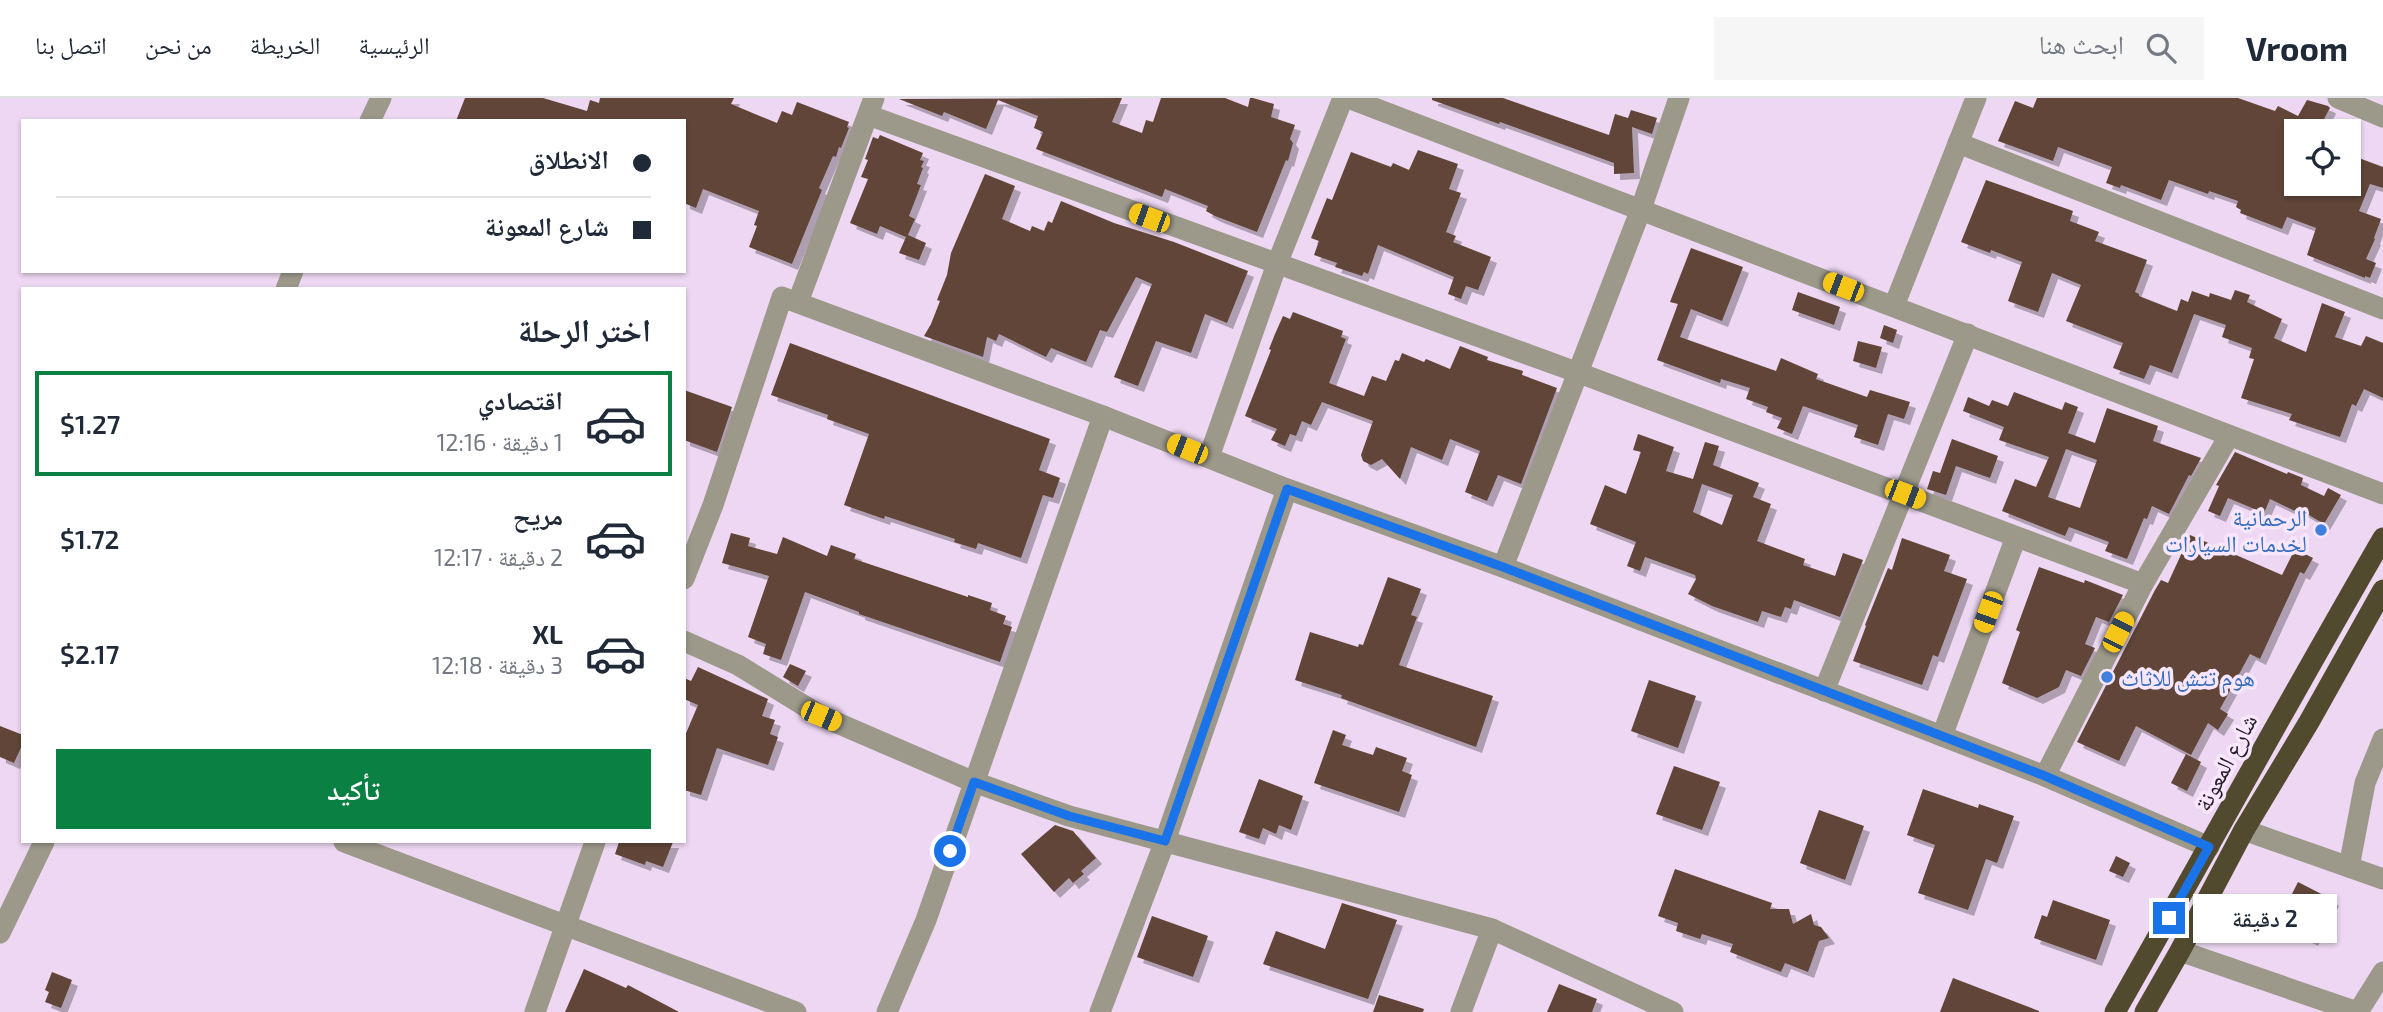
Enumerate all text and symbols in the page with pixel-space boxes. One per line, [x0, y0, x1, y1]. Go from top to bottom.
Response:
search box [1714, 17, 2204, 80]
text: ابحث هنا [2039, 28, 2124, 59]
text: Vroom [2246, 28, 2348, 68]
icon: search [2142, 29, 2180, 67]
text: اتصل بنا [35, 30, 107, 59]
text: من نحن [145, 30, 212, 59]
text: الخريطة [250, 30, 320, 59]
text: الرئيسية [358, 30, 430, 59]
map controls [2284, 119, 2361, 196]
button: locate [2284, 119, 2361, 196]
text: الانطلاق [529, 143, 609, 174]
car [1126, 201, 1173, 235]
text: شارع المعونة [485, 210, 609, 241]
car [1820, 270, 1867, 304]
text: اختر الرحلة [518, 310, 651, 348]
text: اقتصادي [478, 384, 563, 415]
icon: car [584, 392, 647, 455]
text: $1.27 [60, 408, 120, 439]
text: 1 دقيقة · 12:16 [436, 428, 563, 456]
car [1164, 431, 1211, 467]
car [1882, 477, 1929, 511]
text: مريح [513, 499, 563, 530]
place label: الرحمانية لخدمات السيارات [2165, 503, 2307, 557]
icon: car [584, 507, 647, 570]
marker: الرحمانية لخدمات السيارات [2313, 522, 2329, 538]
text: $1.72 [60, 523, 120, 554]
text: 2 دقيقة · 12:17 [434, 543, 563, 571]
car [1971, 589, 2006, 635]
car [2100, 609, 2137, 655]
text: XL [532, 618, 563, 649]
icon: car [584, 622, 647, 685]
text: $2.17 [60, 638, 119, 669]
text: 3 دقيقة · 12:18 [432, 651, 563, 679]
place label: هوم تتش للاثاث [2121, 663, 2255, 694]
marker: هوم تتش للاثاث [2099, 669, 2115, 685]
car [798, 698, 845, 734]
street label: شارع المعونة [2188, 709, 2264, 816]
button: تأكيد [56, 749, 651, 829]
route start [934, 835, 966, 867]
callout: 2 دقيقة [2194, 894, 2337, 942]
route end [2153, 902, 2185, 934]
text: 2 دقيقة [2232, 904, 2298, 932]

